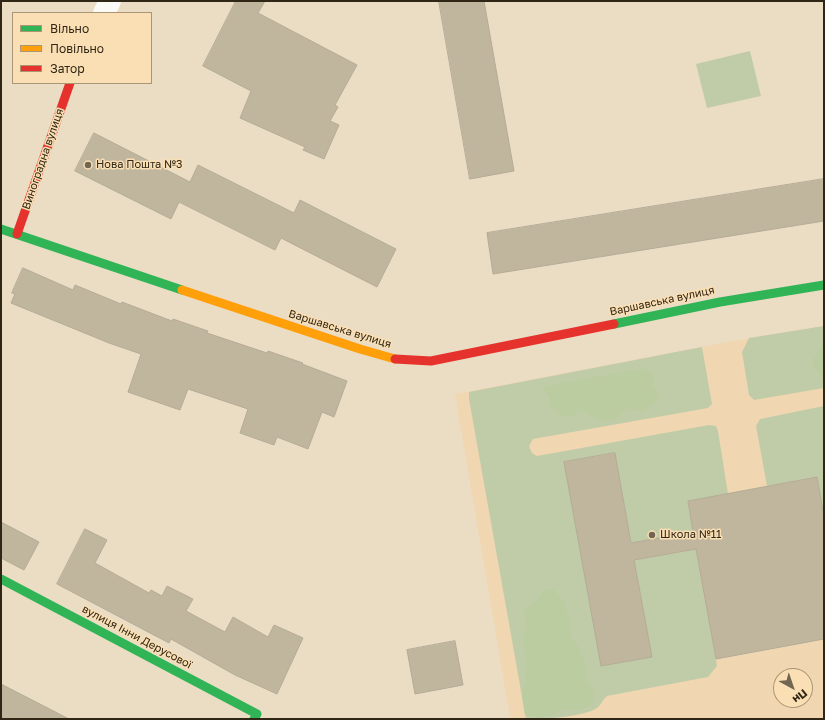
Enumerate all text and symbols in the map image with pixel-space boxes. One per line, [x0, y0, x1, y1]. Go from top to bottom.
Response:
legend [12, 12, 152, 84]
text: Вільно [50, 21, 89, 36]
text: Повільно [50, 41, 104, 56]
text: Затор [50, 61, 85, 76]
street label: Виноградна вулиця [19, 107, 67, 211]
place label: Нова Пошта №3 [96, 158, 183, 172]
marker: Нова Пошта №3 [83, 160, 93, 170]
street label: Варшавська вулиця [608, 283, 716, 319]
street label: Варшавська вулиця [287, 307, 393, 351]
place label: Школа №11 [660, 528, 721, 542]
marker: Школа №11 [647, 530, 657, 540]
street label: вулиця Інни Дерусової [80, 602, 194, 672]
north arrow [773, 668, 813, 708]
text: Пн [790, 687, 810, 707]

